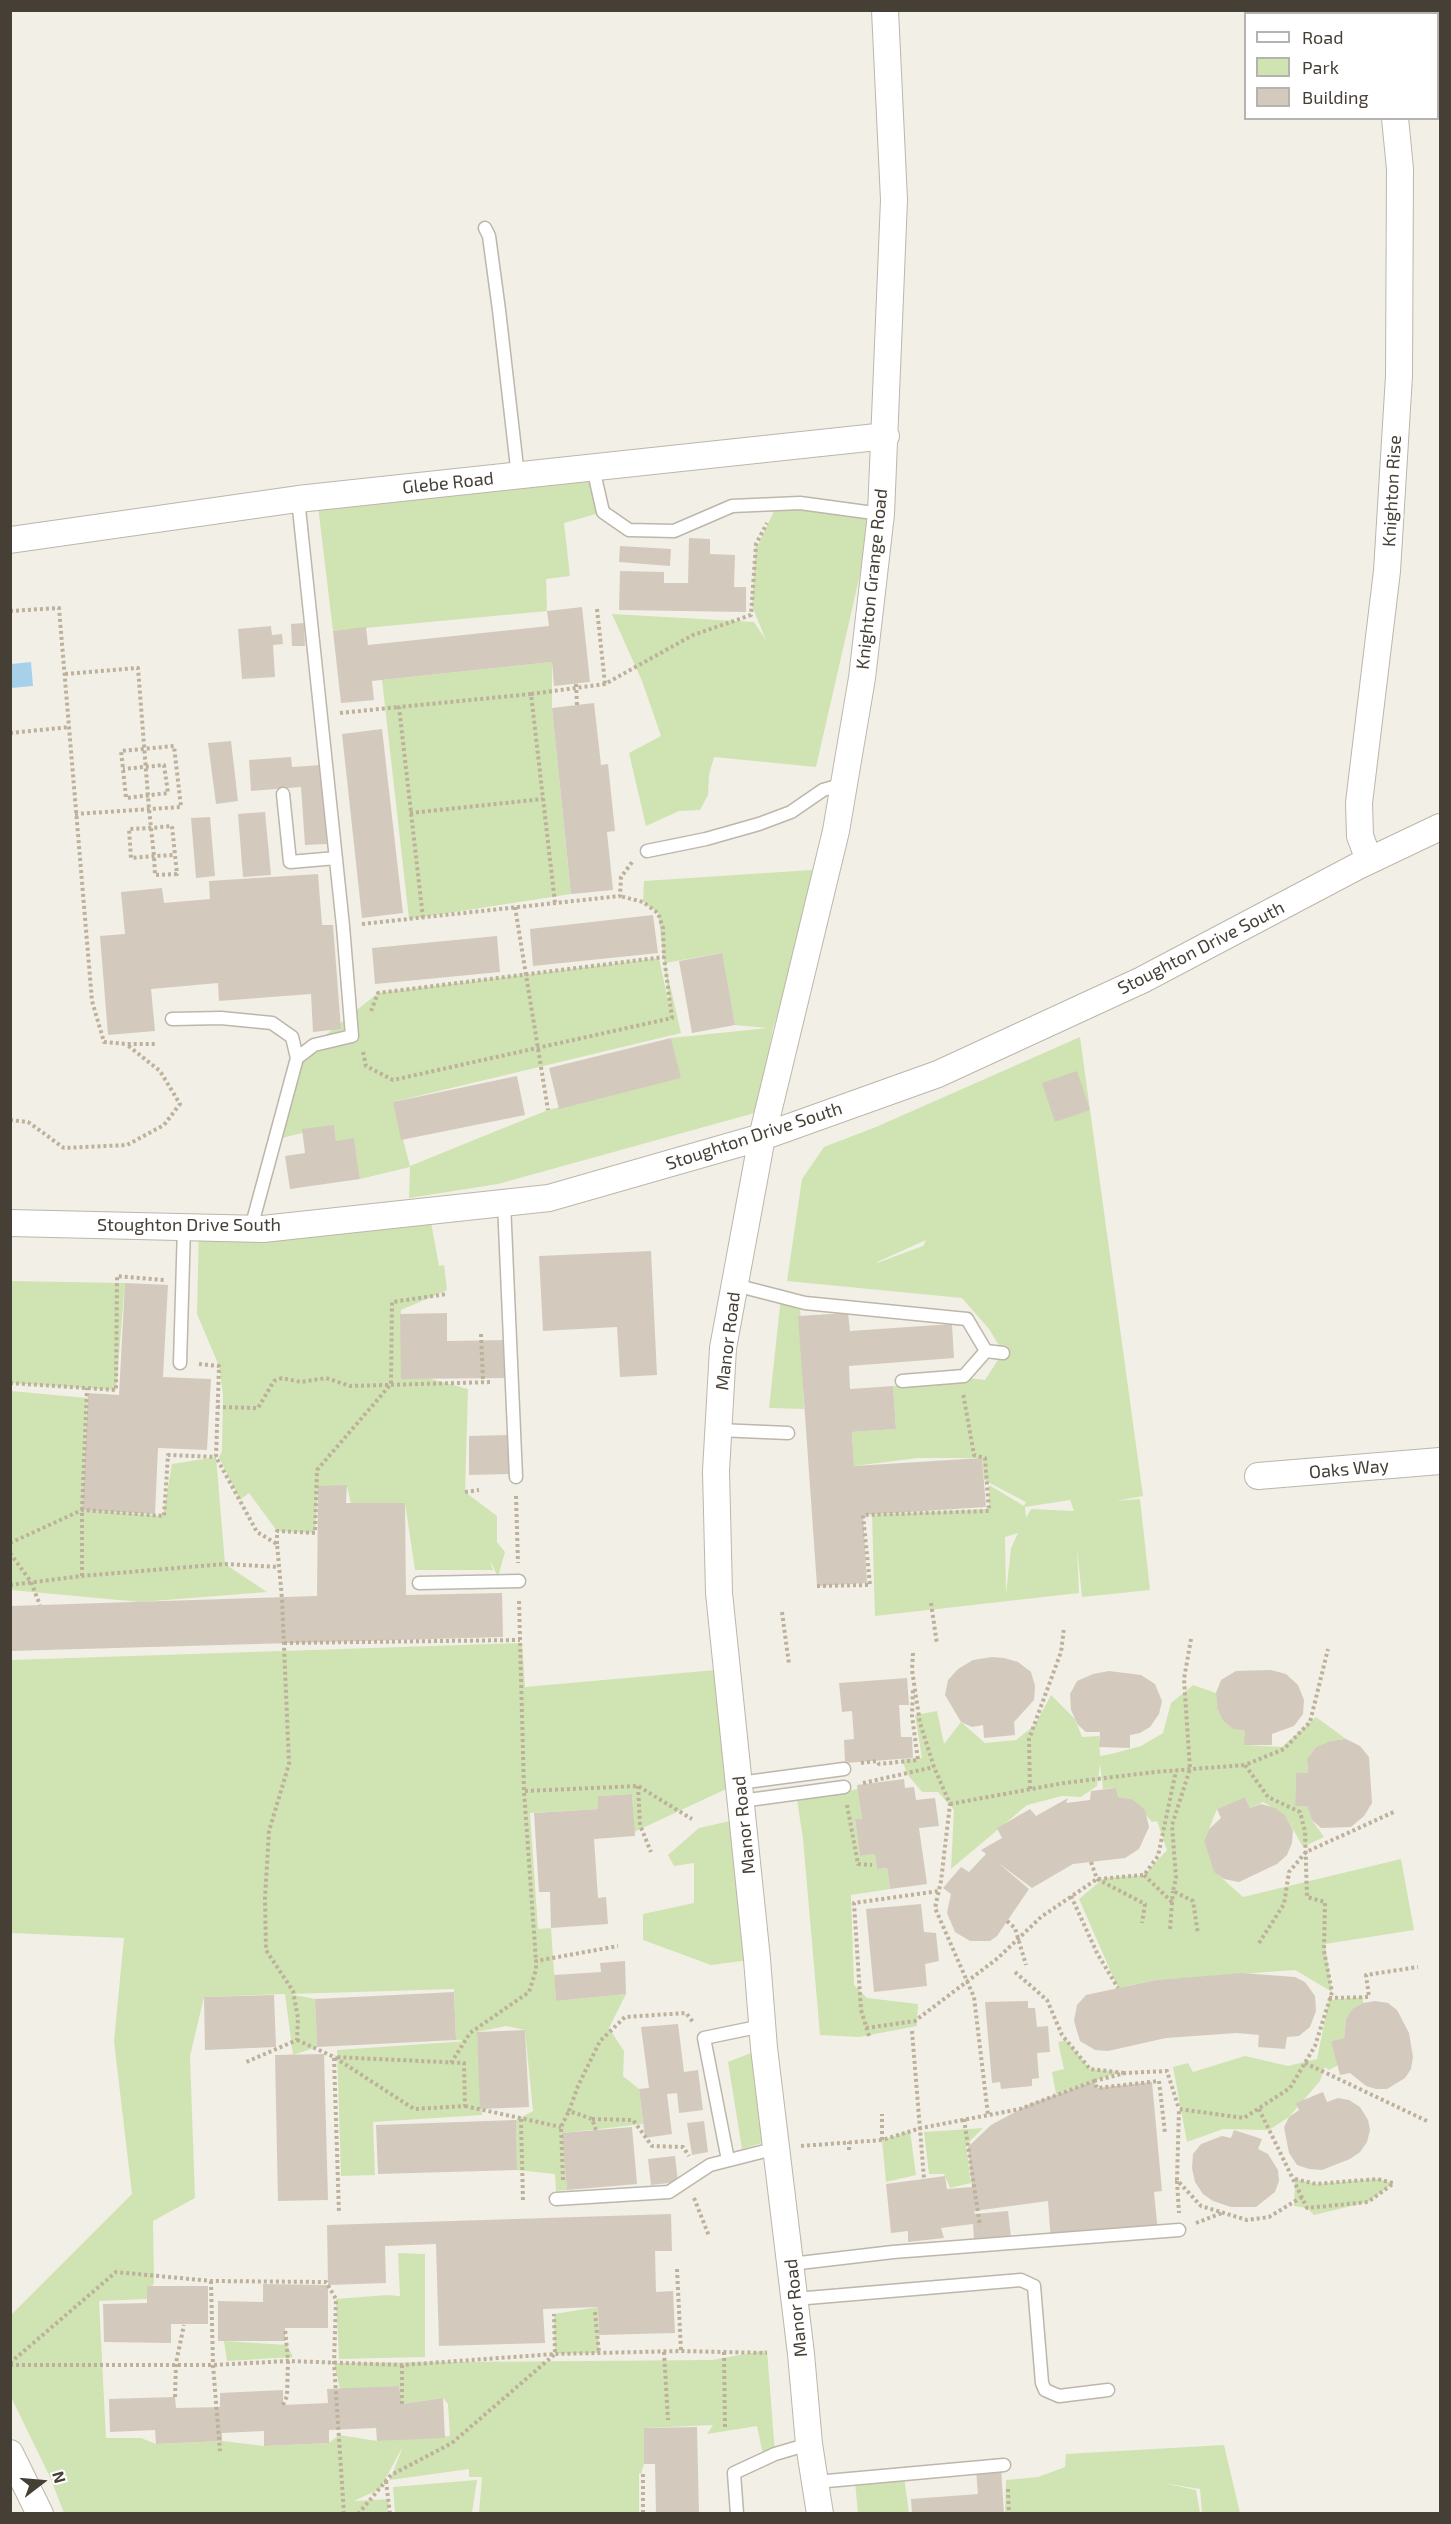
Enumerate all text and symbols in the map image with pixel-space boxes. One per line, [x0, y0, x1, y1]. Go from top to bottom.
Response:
legend [1244, 12, 1439, 120]
text: Road [1302, 26, 1343, 48]
text: Park [1302, 56, 1339, 78]
text: Building [1302, 86, 1369, 108]
street label: Knighton Rise [1378, 435, 1406, 547]
street label: Glebe Road [401, 467, 495, 499]
street label: Knighton Grange Road [852, 488, 892, 670]
street label: Stoughton Drive South [1114, 897, 1288, 999]
street label: Stoughton Drive South [663, 1097, 845, 1175]
street label: Stoughton Drive South [97, 1214, 281, 1236]
street label: Manor Road [711, 1291, 745, 1391]
street label: Oaks Way [1308, 1455, 1390, 1483]
street label: Manor Road [728, 1775, 760, 1875]
street label: Manor Road [780, 2258, 812, 2358]
north arrow [12, 2452, 72, 2512]
text: N [49, 2469, 71, 2485]

